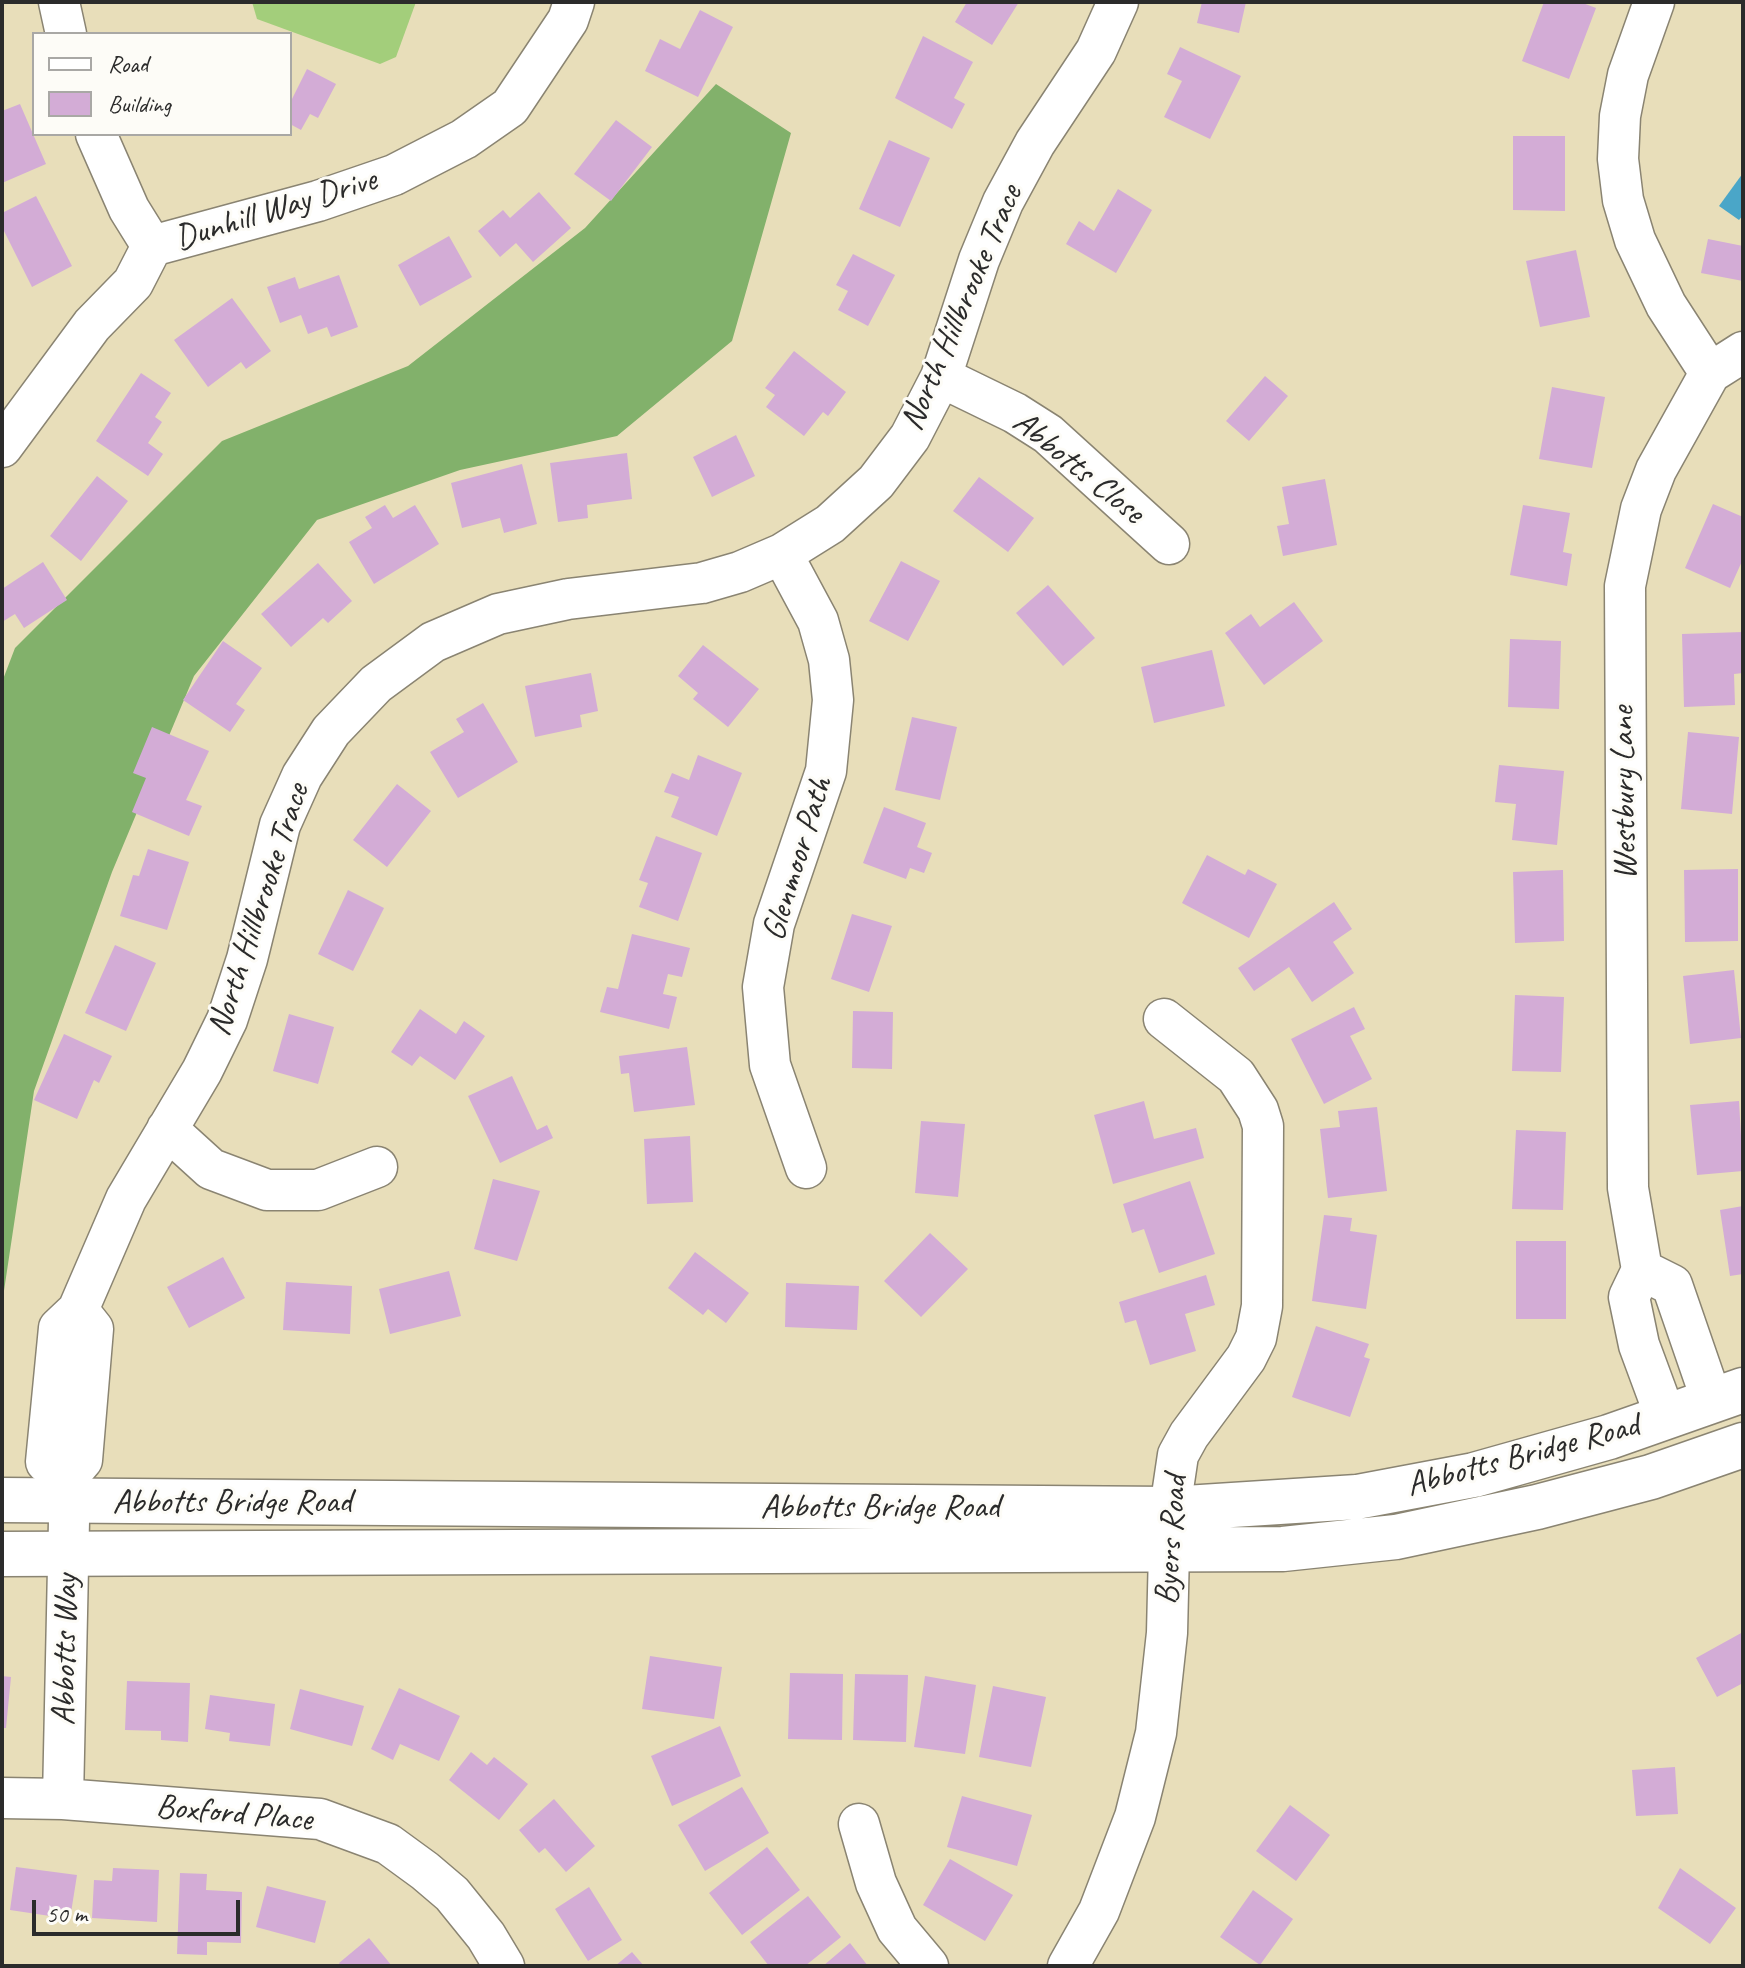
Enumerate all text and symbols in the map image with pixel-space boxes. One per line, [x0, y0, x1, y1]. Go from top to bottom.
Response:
legend [32, 32, 292, 136]
text: Road [108, 49, 148, 79]
text: Building [108, 89, 171, 119]
street label: Dunhill Way Drive [170, 160, 382, 260]
street label: North Hillbrooke Trace [892, 179, 1032, 437]
street label: Abbotts Close [1004, 403, 1152, 533]
street label: Westbury Lane [1603, 706, 1647, 880]
street label: Glenmoor Path [754, 772, 842, 946]
street label: North Hillbrooke Trace [199, 779, 319, 1041]
street label: Abbotts Bridge Road [1402, 1405, 1644, 1507]
street label: Byers Road [1147, 1474, 1197, 1606]
street label: Abbotts Bridge Road [112, 1483, 352, 1523]
street label: Abbotts Bridge Road [760, 1488, 1000, 1528]
street label: Abbotts Way [44, 1574, 88, 1726]
street label: Boxford Place [154, 1787, 314, 1841]
scale bar [36, 1884, 244, 1934]
text: 50 m [46, 1899, 87, 1929]

